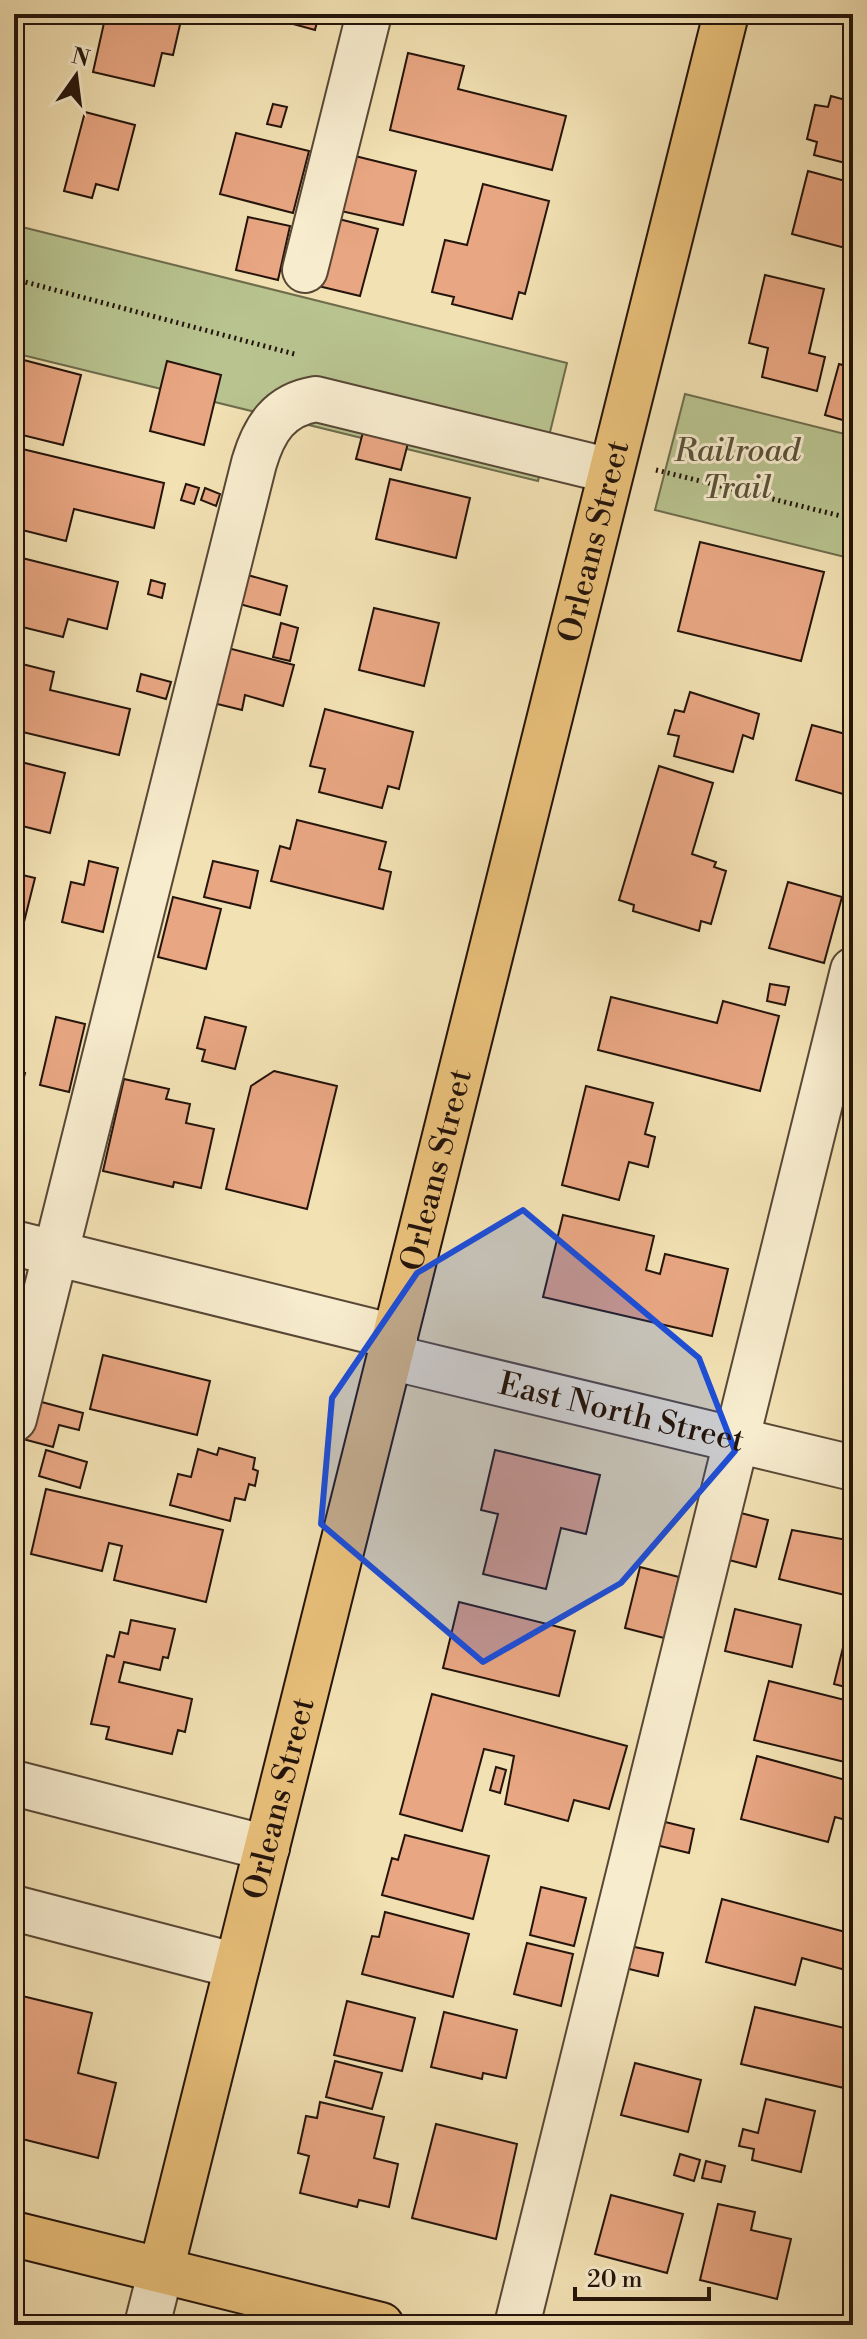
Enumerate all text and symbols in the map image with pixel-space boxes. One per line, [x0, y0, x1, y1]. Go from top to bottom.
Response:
north arrow [36, 36, 116, 116]
text: N [69, 43, 93, 73]
park label: Railroad Trail [673, 431, 802, 508]
street label: Orleans Street [549, 436, 638, 647]
street label: Orleans Street [392, 1065, 481, 1275]
street label: East North Street [495, 1364, 748, 1461]
street label: Orleans Street [235, 1693, 324, 1904]
scale bar [575, 2251, 709, 2301]
text: 20 m [587, 2265, 643, 2295]

